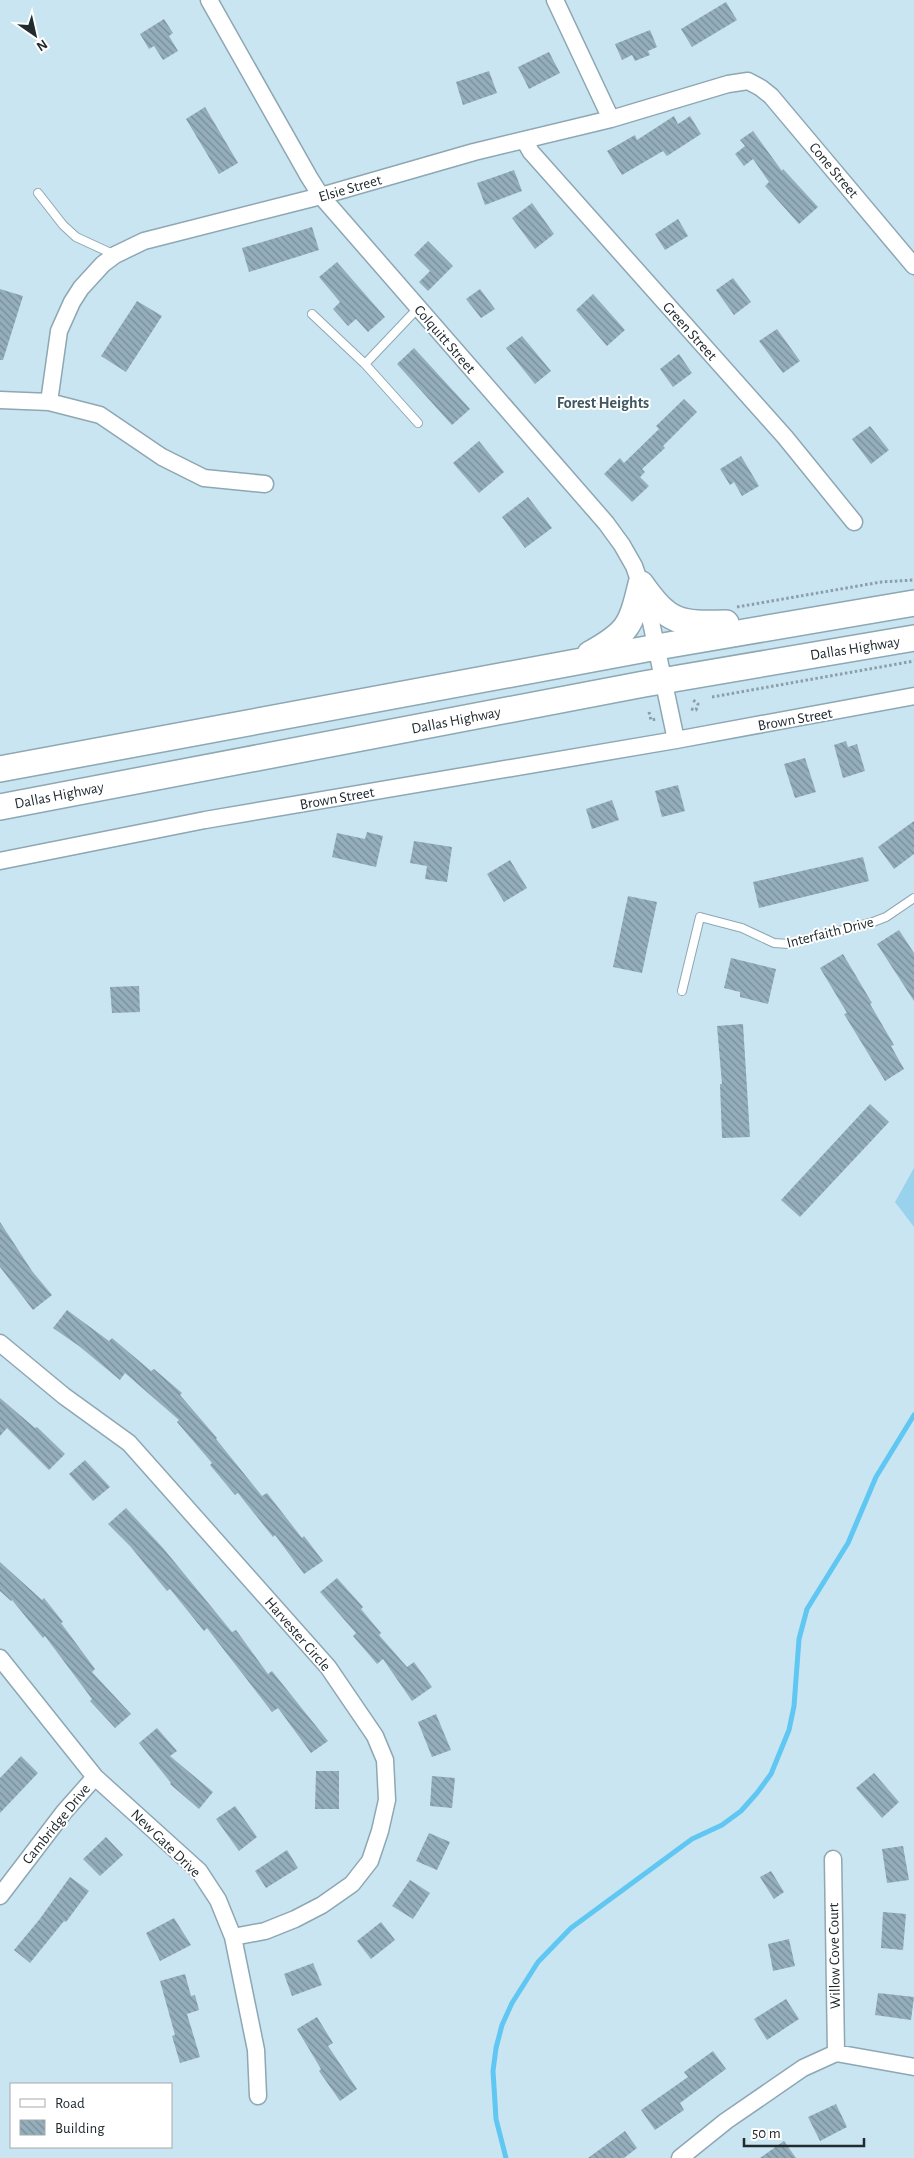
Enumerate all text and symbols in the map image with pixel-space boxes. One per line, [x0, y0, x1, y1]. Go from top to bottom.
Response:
north arrow [10, 10, 60, 60]
text: N [34, 36, 50, 53]
street label: Cone Street [806, 140, 861, 201]
street label: Elsie Street [317, 172, 384, 205]
street label: Green Street [660, 299, 720, 364]
street label: Colquitt Street [411, 302, 478, 376]
district label: Forest Heights [557, 395, 649, 411]
street label: Dallas Highway [809, 634, 902, 663]
street label: Dallas Highway [410, 704, 503, 737]
street label: Brown Street [757, 706, 834, 733]
street label: Dallas Highway [13, 779, 106, 812]
street label: Brown Street [299, 785, 376, 812]
street label: Interfaith Drive [785, 914, 875, 951]
street label: Harvester Circle [262, 1595, 333, 1674]
street label: Cambridge Drive [20, 1781, 93, 1867]
street label: New Gate Drive [128, 1807, 203, 1880]
street label: Willow Cove Court [826, 1902, 843, 2009]
legend [10, 2083, 172, 2148]
text: Road [55, 2096, 85, 2111]
scale bar [744, 2116, 864, 2148]
text: Building [55, 2121, 105, 2136]
text: 50 m [752, 2126, 781, 2141]

